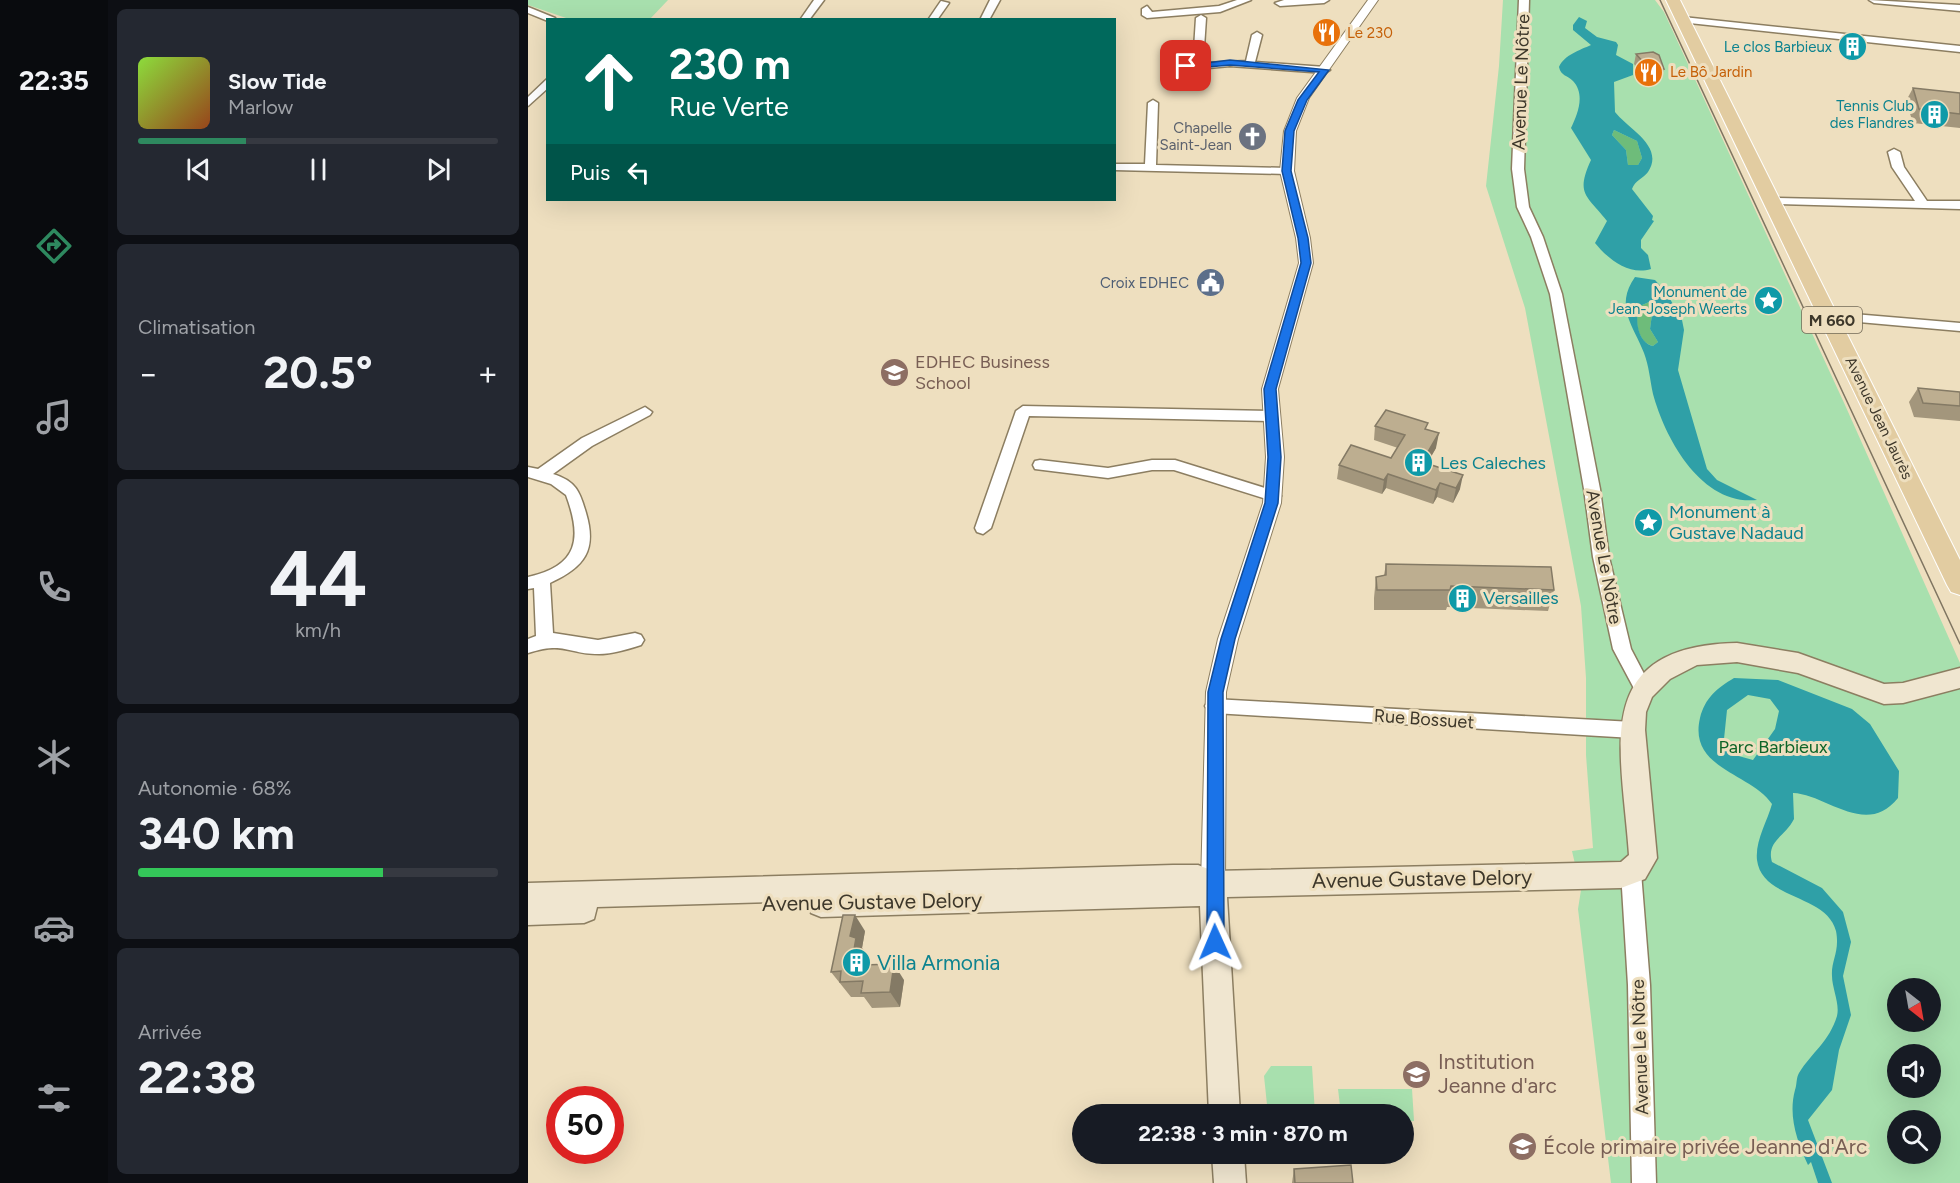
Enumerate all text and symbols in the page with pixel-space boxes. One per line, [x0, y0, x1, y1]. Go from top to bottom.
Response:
street label: Avenue Le Nôtre [1508, 13, 1534, 150]
restaurant icon: Le 230 [1310, 17, 1342, 49]
place label: Le 230 [1347, 24, 1393, 42]
building icon: Le clos Barbieux [1837, 31, 1869, 63]
place label: Le clos Barbieux [1724, 38, 1832, 56]
text: 230 m [669, 39, 791, 90]
pin [1160, 40, 1211, 91]
icon: ahead [570, 42, 648, 120]
icon: arrive [1169, 49, 1202, 82]
restaurant icon: Le Bô Jardin [1633, 56, 1665, 88]
place label: Le Bô Jardin [1670, 63, 1752, 81]
text: 22:35 [19, 64, 89, 97]
text: Slow Tide [228, 68, 327, 95]
text: Rue Verte [669, 90, 789, 123]
text: Marlow [228, 95, 293, 119]
place label: Tennis Club des Flandres [1830, 97, 1914, 132]
building icon: Tennis Club des Flandres [1919, 99, 1951, 131]
place label: Chapelle Saint-Jean [1159, 119, 1232, 154]
church icon: Chapelle Saint-Jean [1237, 121, 1269, 153]
icon: previous [182, 153, 215, 186]
icon: pause [302, 153, 335, 186]
icon: next [422, 153, 455, 186]
icon: left [622, 156, 655, 189]
text: Puis [570, 159, 610, 186]
icon: directions [33, 225, 75, 267]
public building icon: Croix EDHEC [1194, 267, 1226, 299]
place label: Croix EDHEC [1100, 274, 1189, 292]
place label: Monument de Jean-Joseph Weerts [1608, 283, 1747, 318]
place icon: Monument de Jean-Joseph Weerts [1752, 285, 1784, 317]
road number: M 660 [1802, 307, 1862, 333]
text: Climatisation [138, 315, 255, 339]
text: 20.5° [263, 345, 373, 399]
place label: EDHEC Business School [915, 351, 1050, 394]
text: − [138, 354, 159, 393]
text: + [477, 354, 498, 393]
street label: Avenue Jean Jaurès [1842, 354, 1916, 482]
school or university icon: EDHEC Business School [878, 356, 910, 388]
icon: music [33, 396, 75, 438]
building icon: Les Caleches [1403, 447, 1435, 479]
place label: Les Caleches [1440, 452, 1546, 474]
street label: Avenue Le Nôtre [1581, 488, 1627, 626]
place label: Monument à Gustave Nadaud [1669, 501, 1804, 544]
place icon: Monument à Gustave Nadaud [1632, 506, 1664, 538]
text: 44 [269, 532, 367, 626]
icon: phone [33, 566, 75, 608]
building icon: Versailles [1446, 582, 1478, 614]
place label: Versailles [1483, 587, 1559, 609]
text: km/h [295, 618, 341, 642]
street label: Rue Bossuet [1373, 705, 1475, 733]
icon: climate [33, 736, 75, 778]
park label: Parc Barbieux [1718, 736, 1828, 758]
text: Autonomie · 68% [138, 776, 291, 800]
text: 340 km [138, 806, 295, 860]
street label: Avenue Gustave Delory [1312, 864, 1532, 893]
street label: Avenue Gustave Delory [762, 887, 982, 916]
icon: car [33, 907, 75, 949]
position arrow [1183, 910, 1247, 974]
building icon: Villa Armonia [840, 947, 872, 979]
place label: Villa Armonia [877, 950, 1000, 975]
street label: Avenue Le Nôtre [1627, 978, 1653, 1115]
north arrow [1887, 978, 1941, 1032]
map controls [1887, 978, 1941, 1164]
text: Arrivée [138, 1020, 202, 1044]
button: sound [1887, 1044, 1941, 1098]
place label: Institution Jeanne d'arc [1438, 1049, 1557, 1098]
text: 22:38 [138, 1050, 256, 1104]
school or university icon: Institution Jeanne d'arc [1401, 1058, 1433, 1090]
icon: filters [33, 1077, 75, 1119]
speed limit sign: 50 [546, 1086, 624, 1164]
button: search [1887, 1110, 1941, 1164]
text: 22:38 · 3 min · 870 m [1138, 1120, 1348, 1147]
school or university icon: École primaire privée Jeanne d'Arc [1506, 1131, 1538, 1163]
place label: École primaire privée Jeanne d'Arc [1543, 1134, 1867, 1159]

